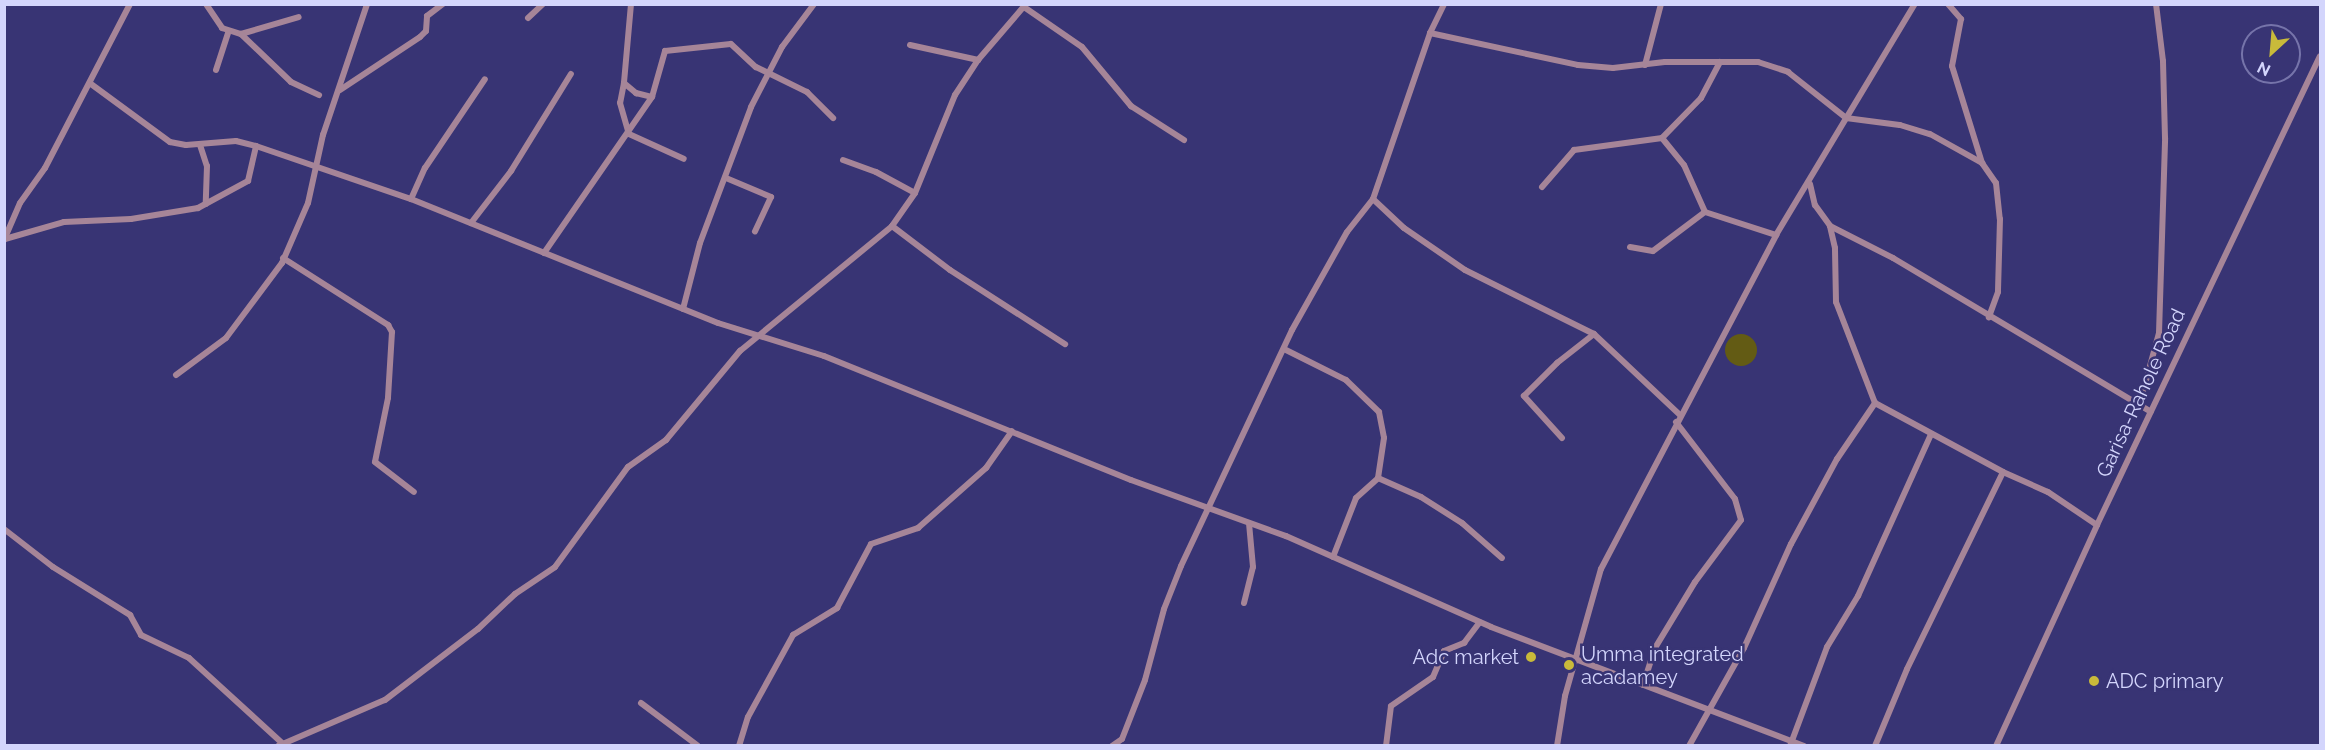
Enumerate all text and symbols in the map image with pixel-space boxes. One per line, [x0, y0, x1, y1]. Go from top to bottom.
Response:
north arrow [2241, 24, 2301, 84]
text: N [2254, 58, 2273, 80]
street label: Garisa-Rahole Road [2091, 305, 2191, 481]
place label: Umma integrated acadamey [1581, 642, 1744, 689]
place label: Adc market [1413, 645, 1519, 669]
marker: Adc market [1524, 650, 1538, 664]
marker: Umma integrated acadamey [1562, 658, 1576, 672]
place label: ADC primary [2106, 669, 2223, 693]
marker: ADC primary [2087, 674, 2101, 688]

